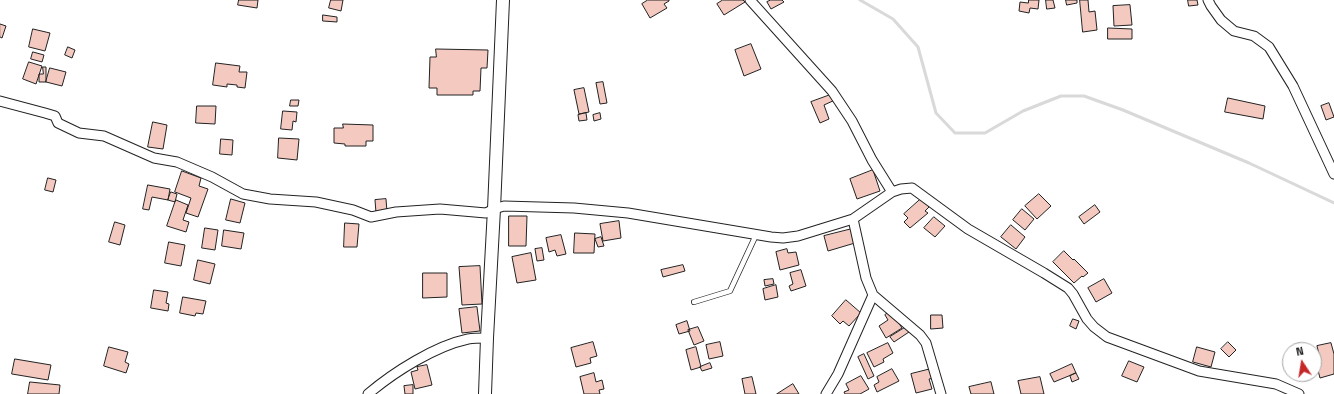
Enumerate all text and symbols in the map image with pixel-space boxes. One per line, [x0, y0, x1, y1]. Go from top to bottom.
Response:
north arrow [1282, 342, 1322, 382]
text: N [1294, 343, 1305, 360]

